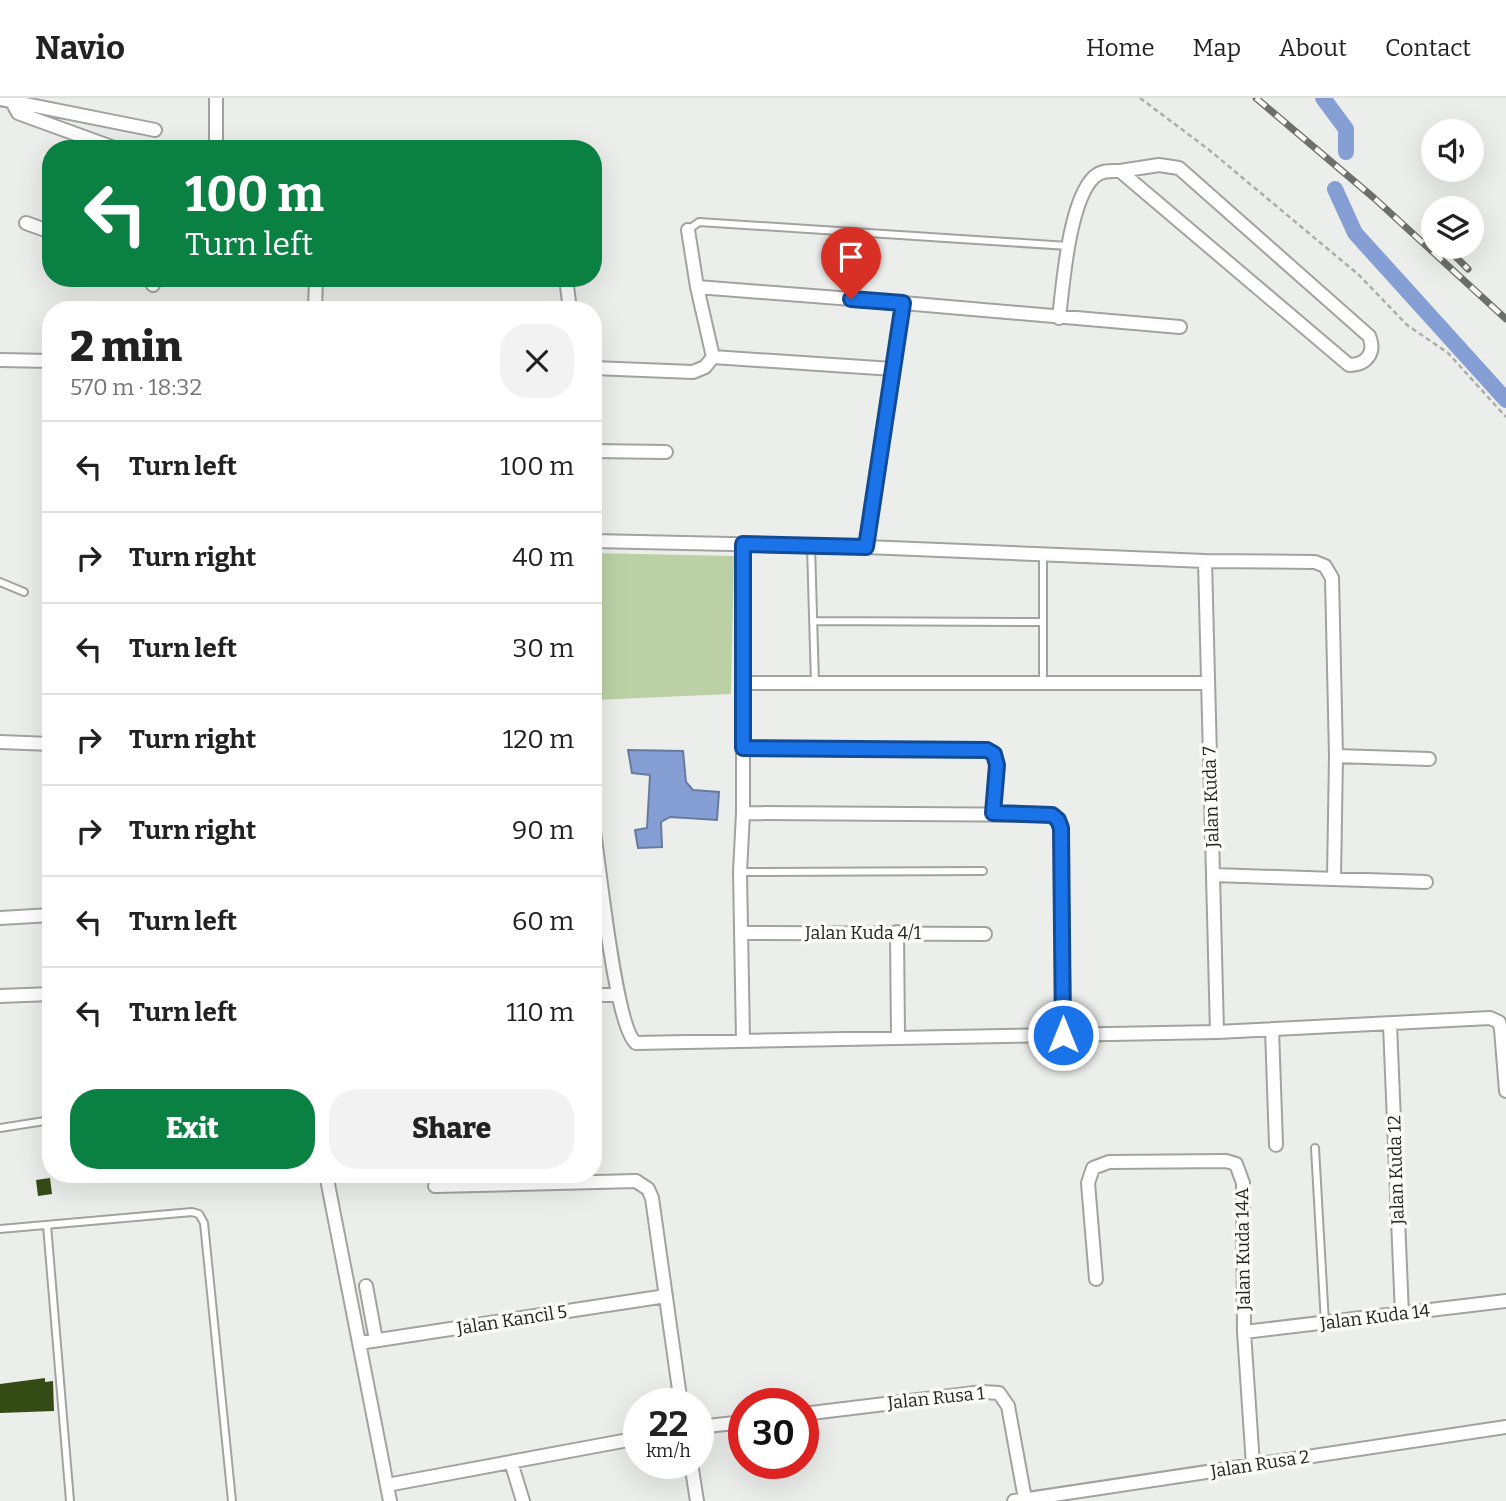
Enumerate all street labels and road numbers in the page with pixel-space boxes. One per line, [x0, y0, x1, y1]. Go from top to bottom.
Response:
street label: Jalan Kuda 7 [1198, 746, 1224, 849]
street label: Jalan Kuda 4/1 [804, 922, 922, 944]
street label: Jalan Kuda 12 [1383, 1115, 1409, 1226]
street label: Jalan Kuda 14A [1231, 1187, 1255, 1312]
street label: Jalan Kuda 14 [1318, 1299, 1432, 1335]
street label: Jalan Kancil 5 [454, 1300, 569, 1340]
street label: Jalan Rusa 1 [885, 1382, 986, 1414]
street label: Jalan Rusa 2 [1208, 1445, 1311, 1483]

